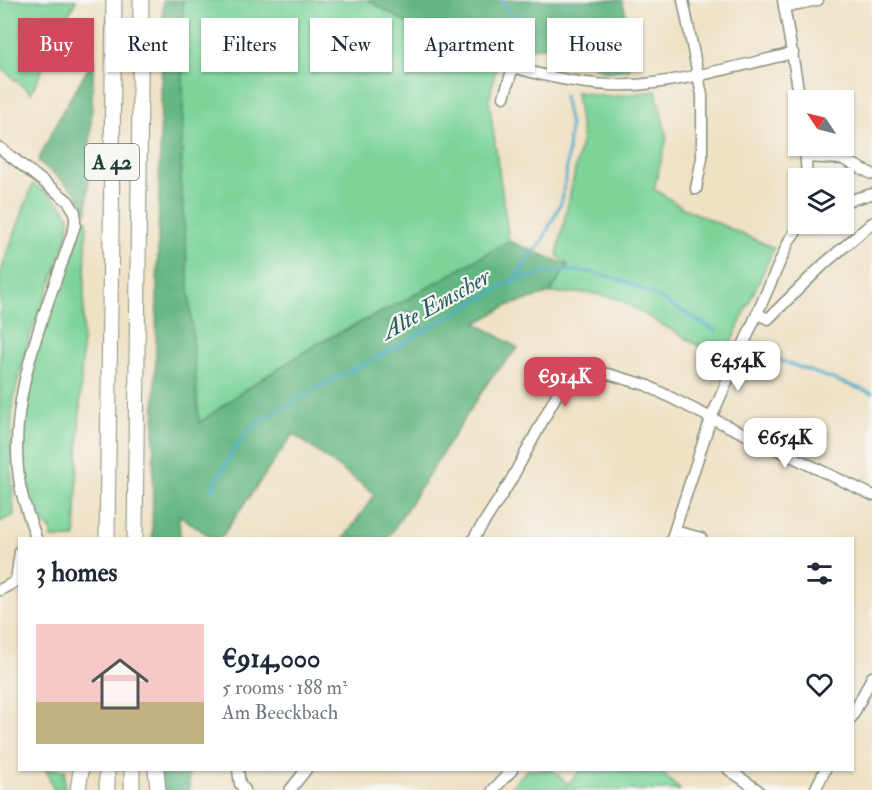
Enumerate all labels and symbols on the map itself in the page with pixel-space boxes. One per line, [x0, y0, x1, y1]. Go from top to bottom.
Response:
north arrow [788, 90, 854, 156]
road number: A 42 [85, 144, 139, 180]
water label: Alte Emscher [373, 261, 497, 348]
pin: €454K [696, 341, 780, 392]
pin: €914K [523, 357, 607, 408]
pin: €654K [743, 418, 827, 469]

